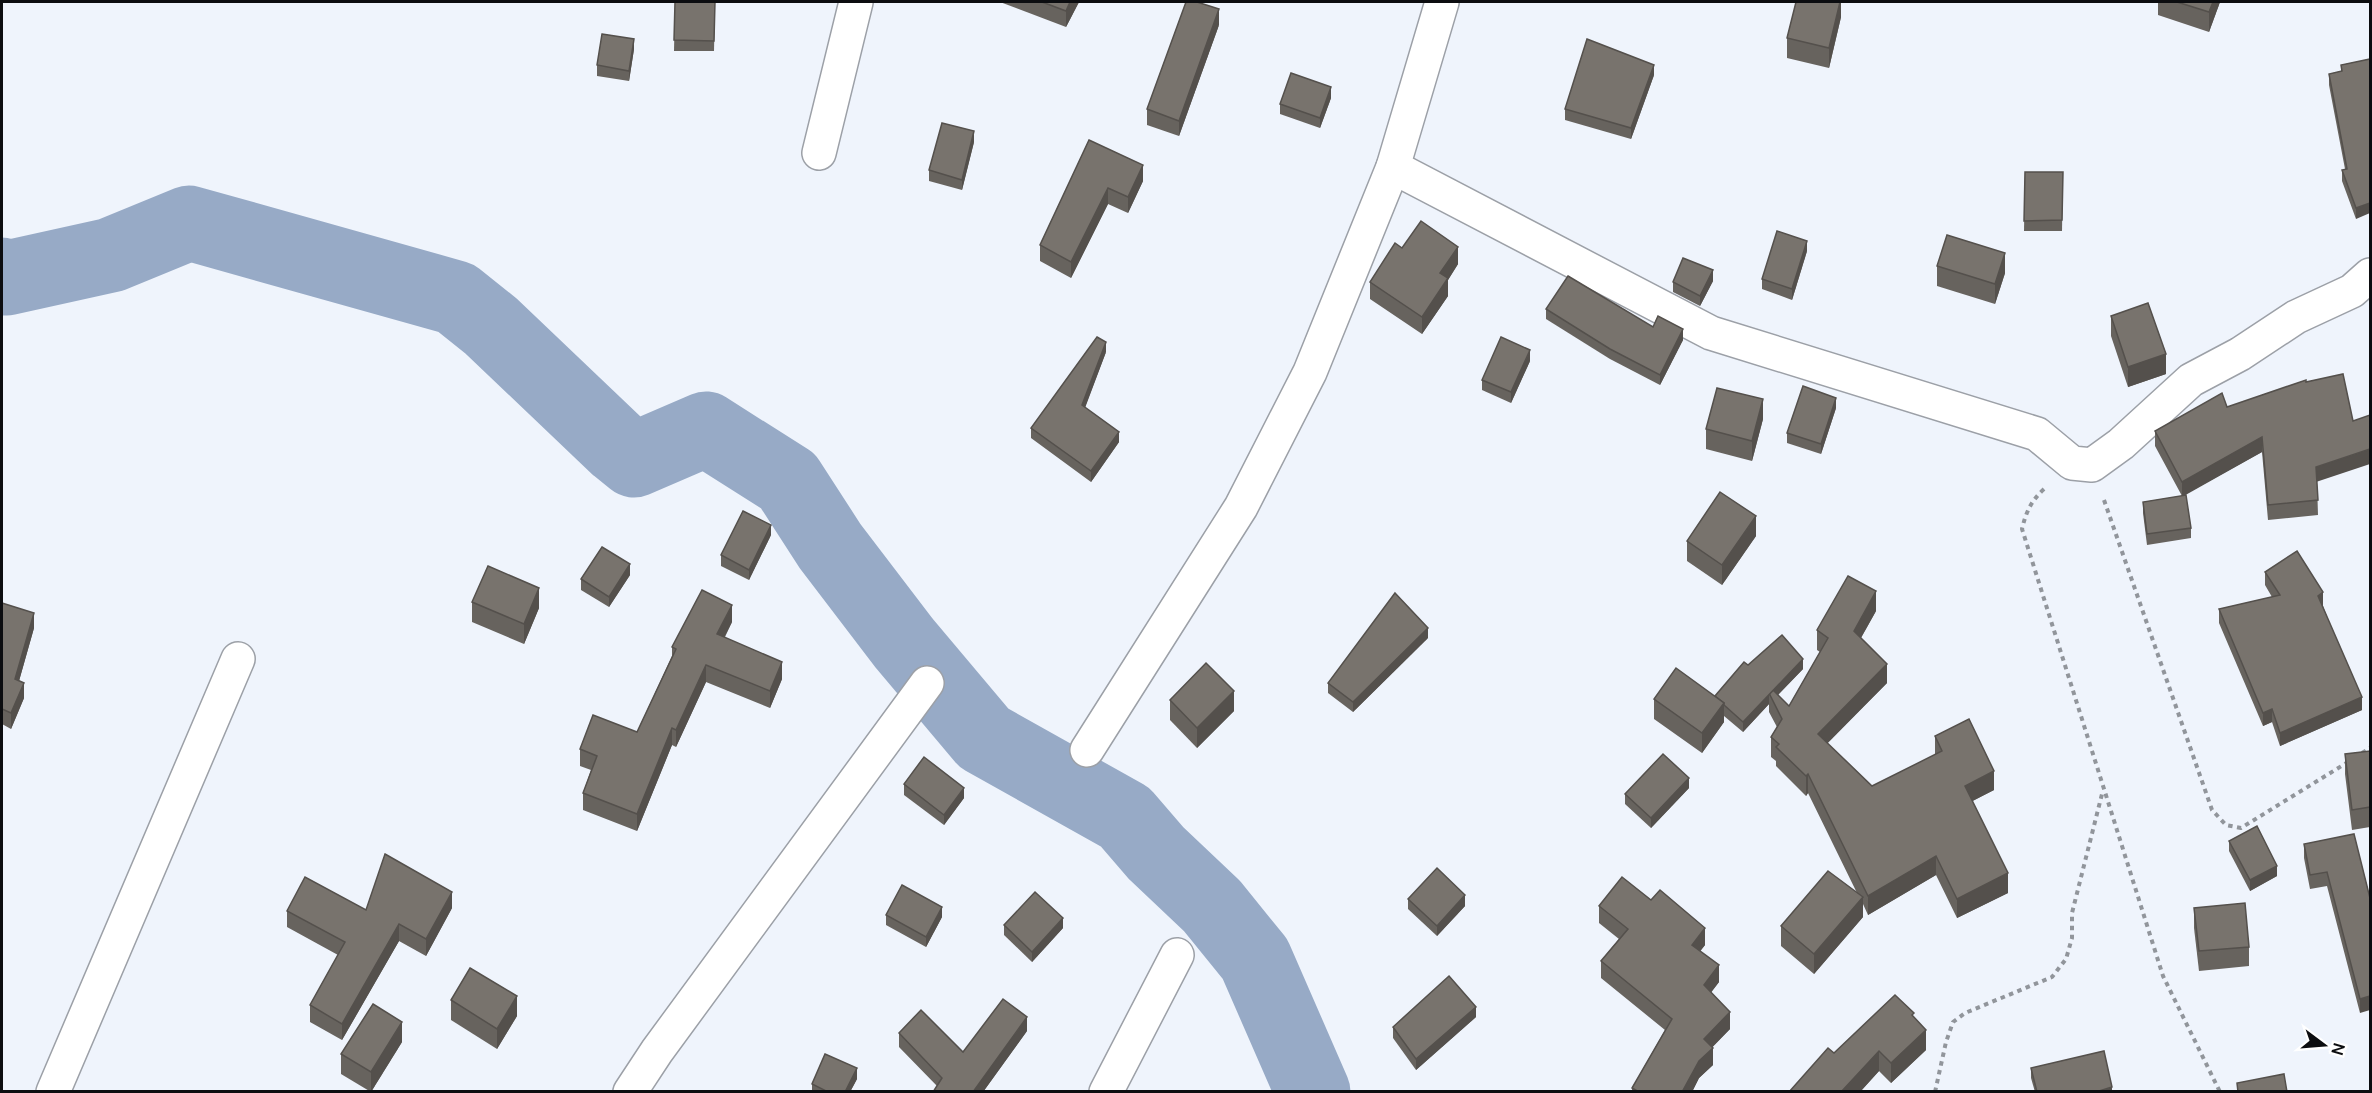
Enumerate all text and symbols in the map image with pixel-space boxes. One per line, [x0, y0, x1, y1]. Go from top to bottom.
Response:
north arrow [2294, 1015, 2354, 1075]
text: N [2326, 1041, 2351, 1058]

